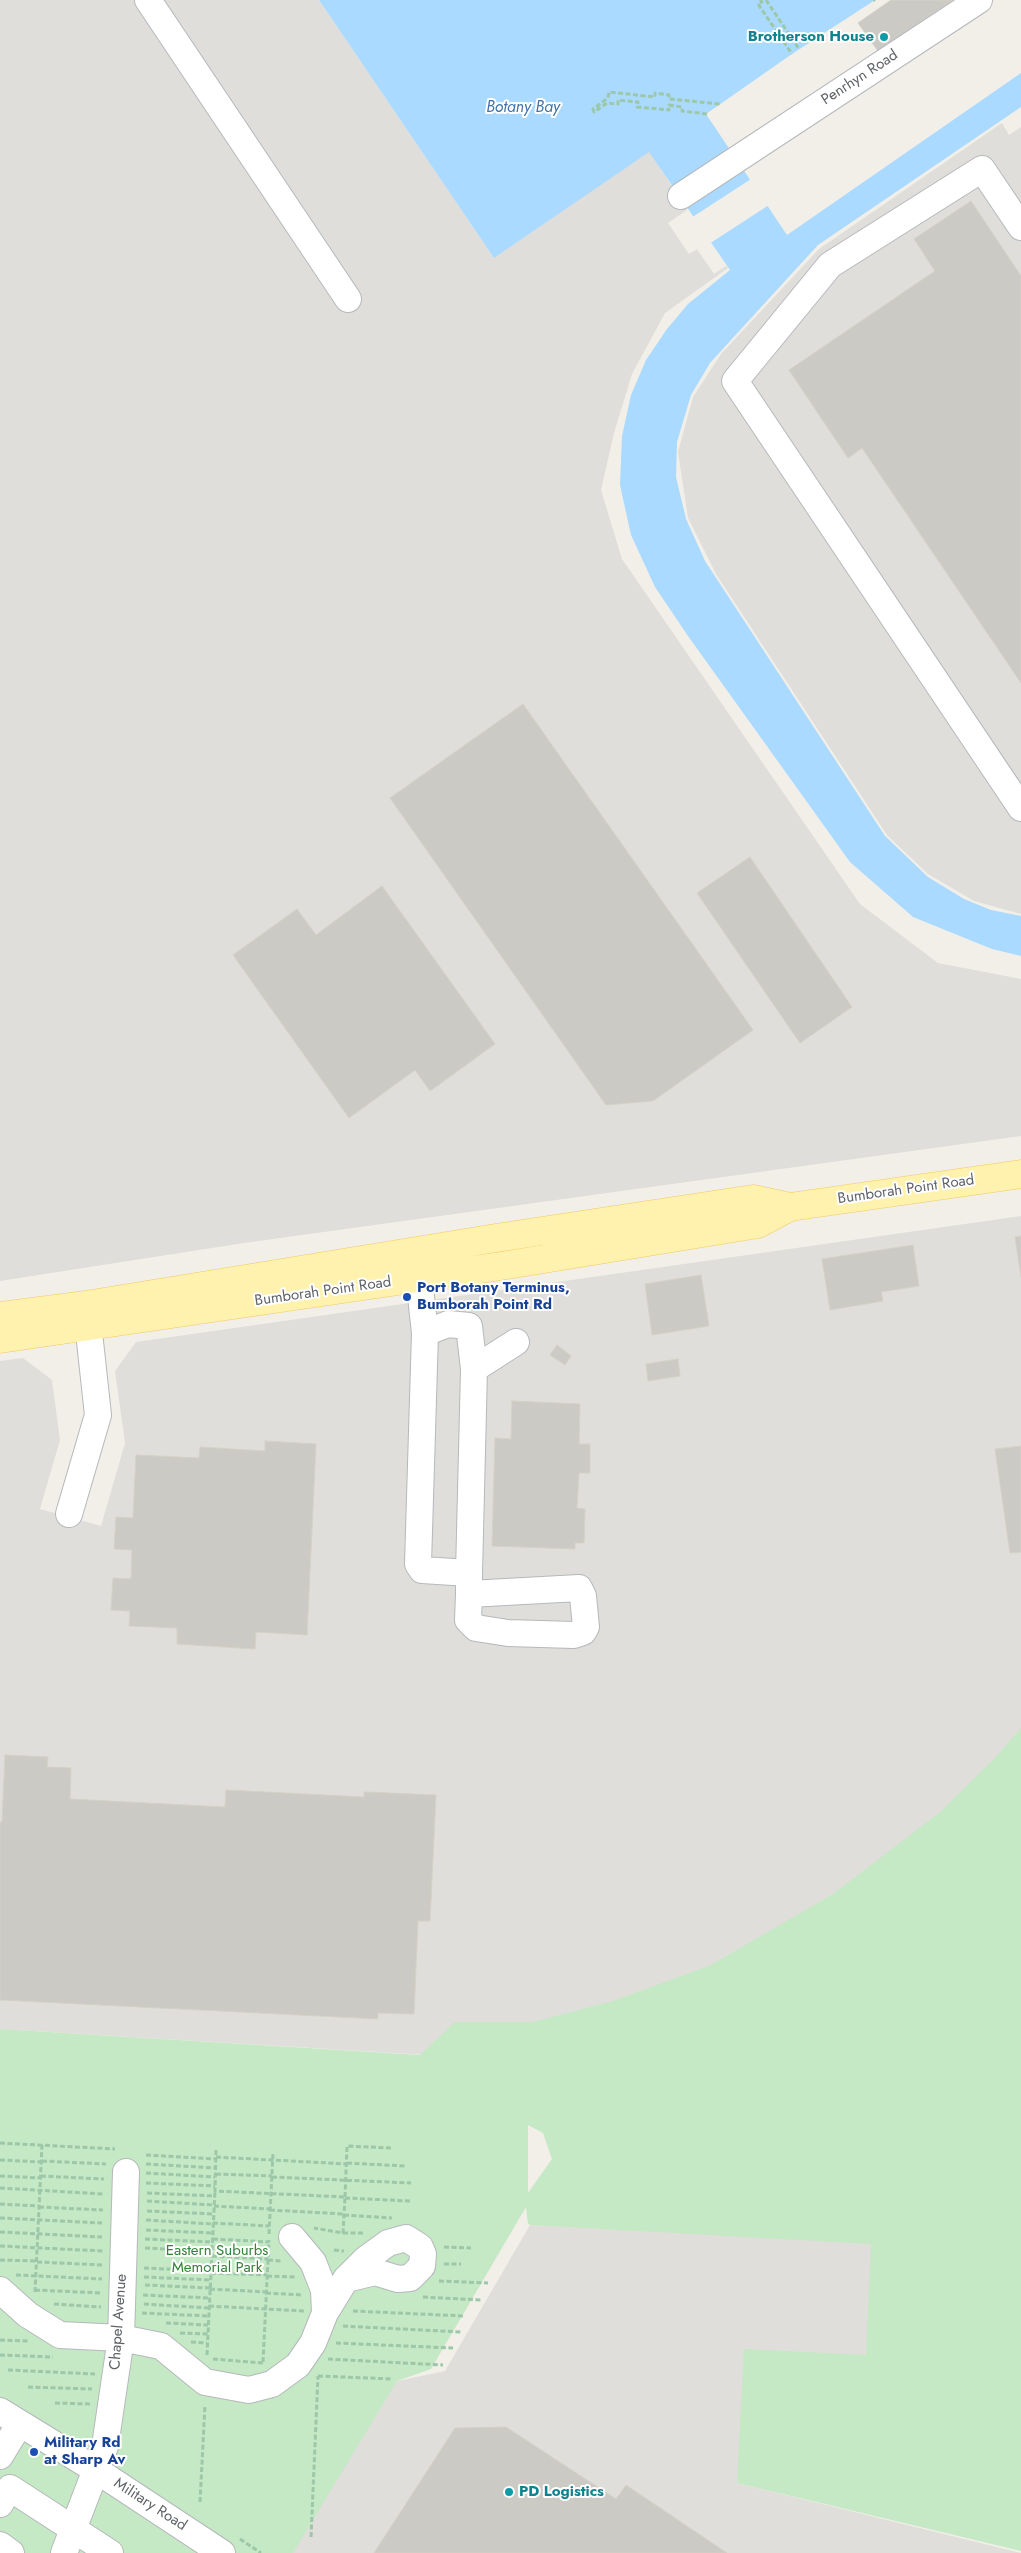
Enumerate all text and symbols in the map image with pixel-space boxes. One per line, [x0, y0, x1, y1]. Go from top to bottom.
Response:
place label: Brotherson House [748, 28, 874, 46]
marker: Brotherson House [878, 31, 890, 43]
street label: Penrhyn Road [818, 47, 902, 109]
water label: Botany Bay [486, 98, 560, 118]
street label: Bumborah Point Road [837, 1172, 975, 1208]
street label: Bumborah Point Road [254, 1274, 392, 1310]
place label: Port Botany Terminus, Bumborah Point Rd [417, 1279, 570, 1314]
marker: Port Botany Terminus, Bumborah Point Rd [401, 1291, 413, 1303]
park label: Eastern Suburbs Memorial Park [166, 2242, 268, 2277]
street label: Chapel Avenue [107, 2273, 131, 2371]
place label: Military Rd at Sharp Av [44, 2434, 125, 2469]
marker: Military Rd at Sharp Av [28, 2446, 40, 2458]
street label: Military Road [110, 2475, 190, 2535]
place label: PD Logistics [519, 2483, 604, 2501]
marker: PD Logistics [503, 2486, 515, 2498]

